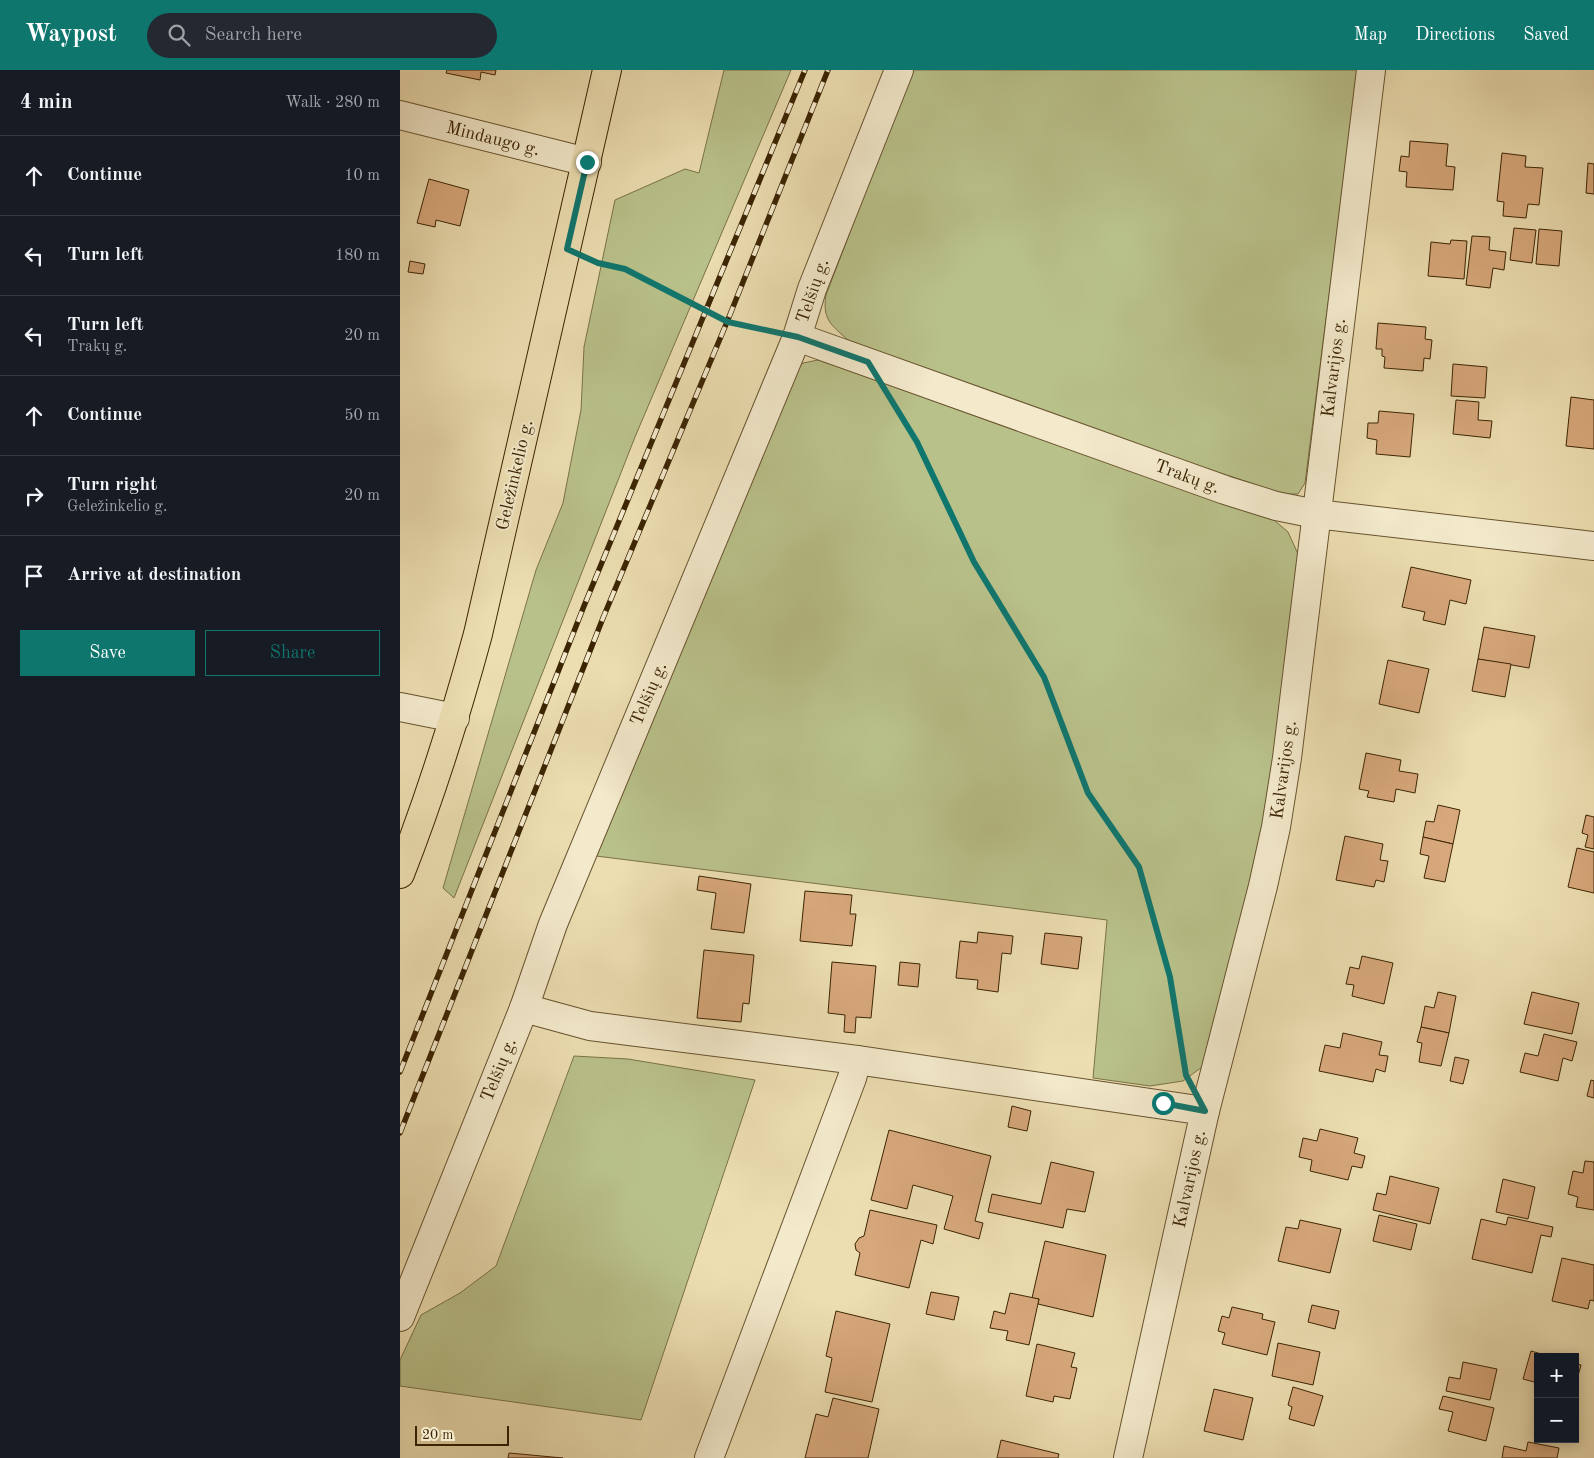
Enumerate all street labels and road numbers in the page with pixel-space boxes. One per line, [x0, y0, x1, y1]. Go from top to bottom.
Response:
street label: Mindaugo g. [444, 119, 542, 159]
street label: Telšių g. [794, 256, 832, 326]
street label: Kalvarijos g. [1319, 317, 1349, 419]
street label: Geležinkelio g. [494, 418, 536, 532]
street label: Trakų g. [1152, 457, 1222, 497]
street label: Telšių g. [628, 660, 670, 728]
street label: Kalvarijos g. [1268, 719, 1300, 821]
street label: Telšių g. [478, 1036, 520, 1104]
street label: Kalvarijos g. [1171, 1128, 1209, 1230]

